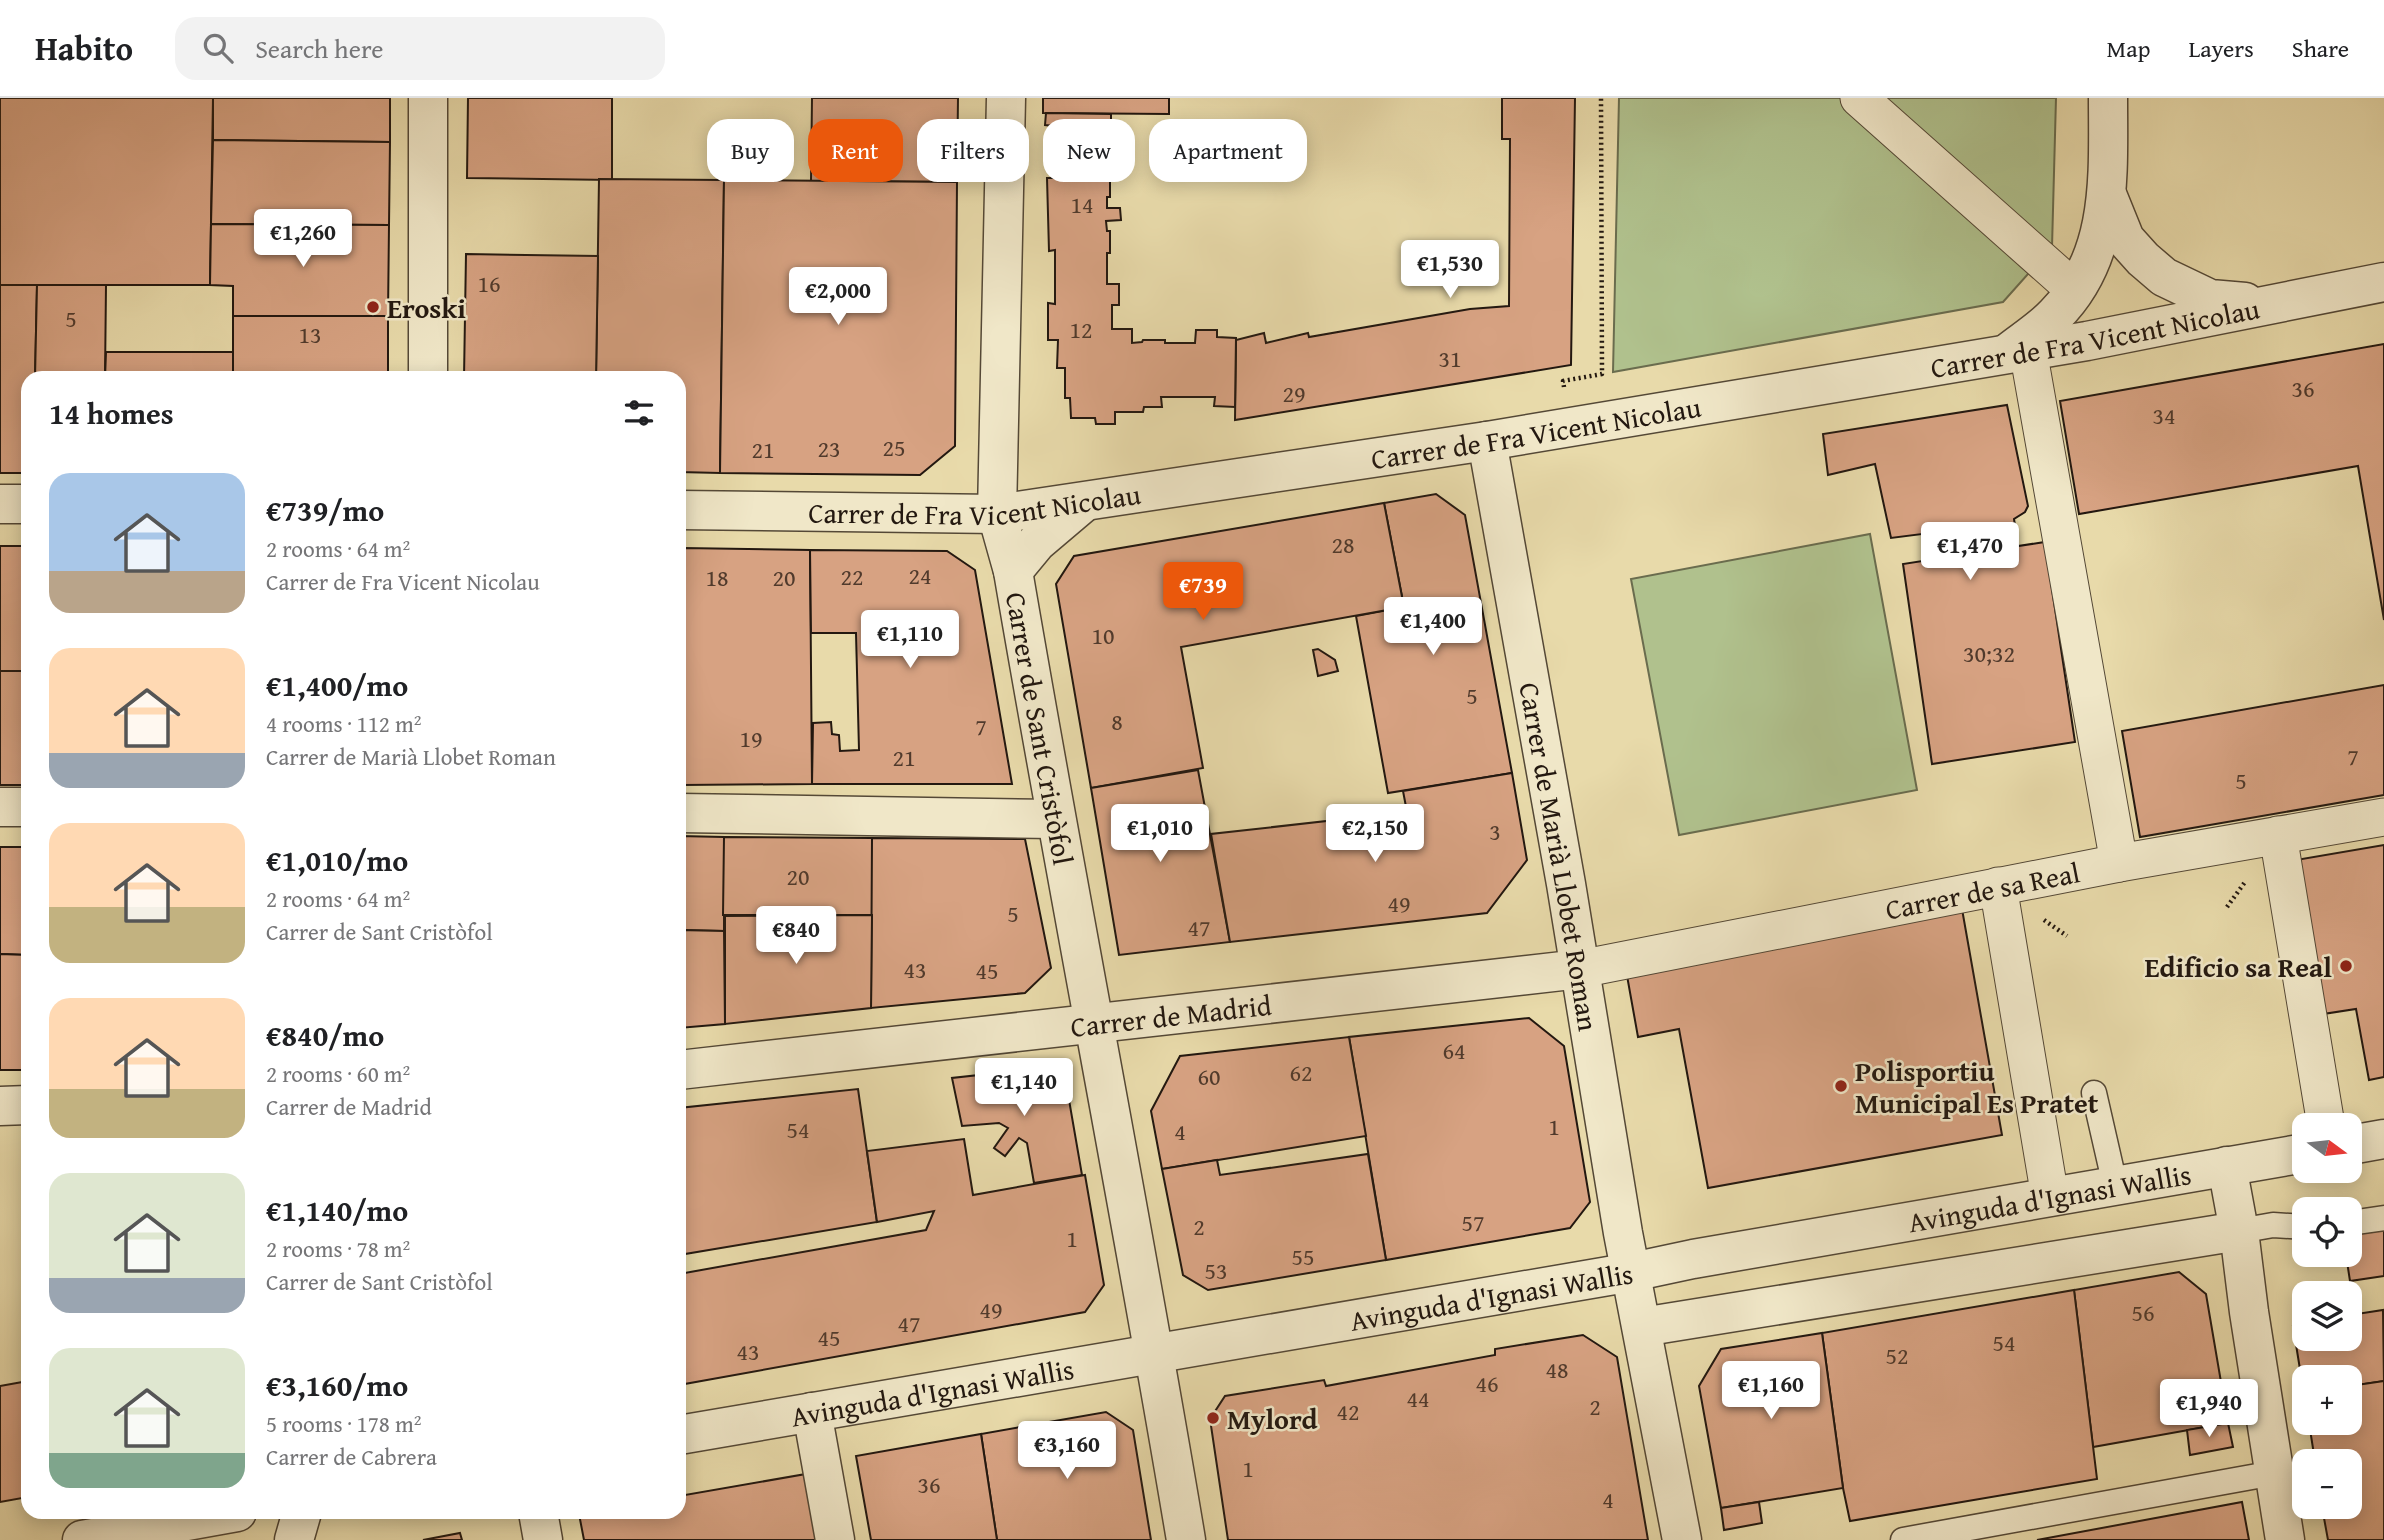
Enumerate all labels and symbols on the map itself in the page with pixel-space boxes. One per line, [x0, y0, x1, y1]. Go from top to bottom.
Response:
house number: 14 [1070, 187, 1094, 222]
pin: €1,260 [246, 209, 360, 269]
pin: €1,530 [1393, 240, 1507, 300]
house number: 16 [477, 266, 501, 301]
pin: €2,000 [781, 268, 895, 327]
place label: Eroski [387, 287, 466, 328]
street label: Carrer de Fra Vicent Nicolau [1927, 287, 2263, 387]
marker: Eroski [365, 299, 381, 315]
house number: 5 [65, 301, 77, 336]
house number: 12 [1069, 312, 1093, 347]
house number: 13 [298, 317, 322, 352]
house number: 31 [1438, 341, 1462, 376]
house number: 36 [2291, 371, 2315, 406]
house number: 29 [1282, 376, 1306, 411]
street label: Carrer de Fra Vicent Nicolau [1368, 385, 1704, 479]
house number: 34 [2152, 398, 2176, 433]
house number: 25 [882, 430, 906, 465]
house number: 23 [817, 431, 841, 466]
house number: 21 [751, 432, 775, 467]
street label: Carrer de Fra Vicent Nicolau [808, 472, 1143, 535]
pin: €1,470 [1913, 522, 2027, 582]
house number: 28 [1331, 527, 1355, 562]
house number: 24 [908, 558, 932, 593]
house number: 22 [840, 559, 864, 594]
house number: 18 [705, 560, 729, 595]
house number: 20 [772, 560, 796, 595]
pin: €739 [1162, 562, 1244, 622]
street label: Carrer de Sant Cristòfol [996, 589, 1085, 868]
pin: €1,400 [1376, 598, 1490, 657]
pin: €1,110 [853, 610, 967, 670]
house number: 10 [1091, 618, 1115, 653]
house number: 30;32 [1963, 636, 2015, 671]
house number: 5 [1466, 678, 1478, 713]
street label: Carrer de Marià Llobet Roman [1510, 679, 1610, 1034]
house number: 8 [1111, 704, 1123, 739]
house number: 7 [975, 709, 987, 744]
house number: 19 [739, 721, 763, 756]
house number: 7 [2347, 739, 2359, 774]
house number: 21 [892, 740, 916, 775]
house number: 5 [2235, 763, 2247, 798]
pin: €1,010 [1103, 804, 1217, 864]
pin: €2,150 [1318, 804, 1432, 864]
house number: 3 [1489, 814, 1501, 849]
street label: Carrer de sa Real [1882, 851, 2083, 929]
house number: 20 [786, 859, 810, 894]
house number: 49 [1387, 886, 1411, 921]
house number: 5 [1007, 896, 1019, 931]
pin: €840 [755, 906, 837, 966]
house number: 47 [1187, 910, 1211, 945]
place label: Edificio sa Real [2144, 946, 2332, 987]
house number: 43 [903, 952, 927, 987]
house number: 45 [975, 953, 999, 988]
marker: Edificio sa Real [2338, 958, 2354, 974]
street label: Carrer de Madrid [1068, 983, 1274, 1046]
house number: 64 [1442, 1033, 1466, 1068]
place label: Polisportiu Municipal Es Pratet [1855, 1050, 2099, 1123]
house number: 62 [1289, 1055, 1313, 1090]
pin: €1,140 [967, 1058, 1081, 1118]
house number: 60 [1197, 1059, 1221, 1094]
marker: Polisportiu Municipal Es Pratet [1833, 1078, 1849, 1094]
house number: 1 [1548, 1109, 1560, 1144]
house number: 54 [786, 1112, 810, 1147]
north arrow [2292, 1113, 2362, 1183]
house number: 4 [1174, 1114, 1186, 1149]
street label: Avinguda d'Ignasi Wallis [1905, 1153, 2194, 1242]
house number: 57 [1461, 1205, 1485, 1240]
house number: 2 [1193, 1209, 1205, 1244]
house number: 1 [1066, 1221, 1078, 1256]
house number: 55 [1291, 1239, 1315, 1274]
street label: Avinguda d'Ignasi Wallis [1347, 1252, 1636, 1340]
house number: 53 [1204, 1253, 1228, 1288]
house number: 49 [979, 1292, 1003, 1327]
house number: 56 [2131, 1295, 2155, 1330]
house number: 47 [897, 1306, 921, 1341]
house number: 45 [817, 1320, 841, 1355]
house number: 54 [1992, 1325, 2016, 1360]
house number: 43 [736, 1334, 760, 1369]
house number: 52 [1885, 1338, 1909, 1373]
street label: Avinguda d'Ignasi Wallis [788, 1347, 1077, 1436]
house number: 48 [1545, 1352, 1569, 1387]
pin: €1,160 [1714, 1362, 1828, 1421]
house number: 46 [1475, 1366, 1499, 1401]
pin: €1,940 [2152, 1380, 2266, 1439]
house number: 44 [1406, 1381, 1430, 1416]
house number: 2 [1589, 1389, 1601, 1424]
house number: 42 [1336, 1394, 1360, 1429]
place label: Mylord [1227, 1398, 1319, 1439]
marker: Mylord [1205, 1410, 1221, 1426]
pin: €3,160 [1010, 1422, 1124, 1481]
house number: 1 [1242, 1451, 1254, 1486]
house number: 36 [917, 1467, 941, 1502]
house number: 4 [1602, 1482, 1614, 1517]

